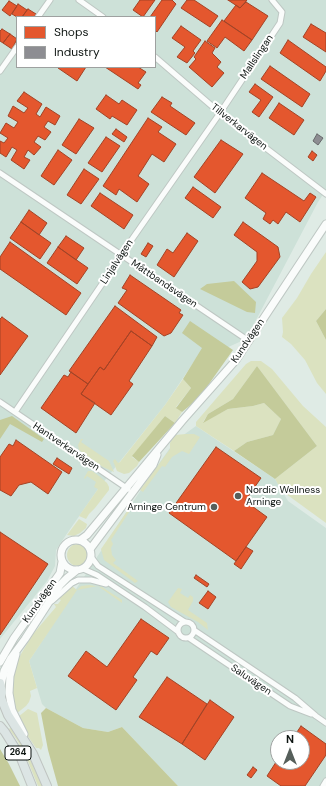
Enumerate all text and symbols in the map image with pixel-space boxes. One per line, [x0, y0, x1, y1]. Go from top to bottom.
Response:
legend [16, 16, 156, 68]
text: Shops [54, 24, 89, 40]
street label: Mallslingan [238, 33, 276, 81]
text: Industry [54, 44, 100, 60]
street label: Tillverkarvägen [208, 101, 270, 153]
street label: Linjalvägen [98, 237, 136, 287]
street label: Måttbandsvägen [129, 257, 199, 311]
street label: Kundvägen [229, 317, 267, 365]
street label: Hantverkarvägen [30, 420, 102, 474]
place label: Nordic Wellness Arninge [246, 484, 320, 508]
marker: Nordic Wellness Arninge [233, 491, 243, 501]
place label: Arninge Centrum [127, 501, 206, 513]
marker: Arninge Centrum [209, 502, 219, 512]
street label: Kundvägen [21, 577, 59, 625]
street label: Saluvägen [228, 662, 274, 698]
north arrow [270, 730, 310, 770]
text: N [286, 732, 294, 746]
road number: 264 [5, 746, 31, 760]

